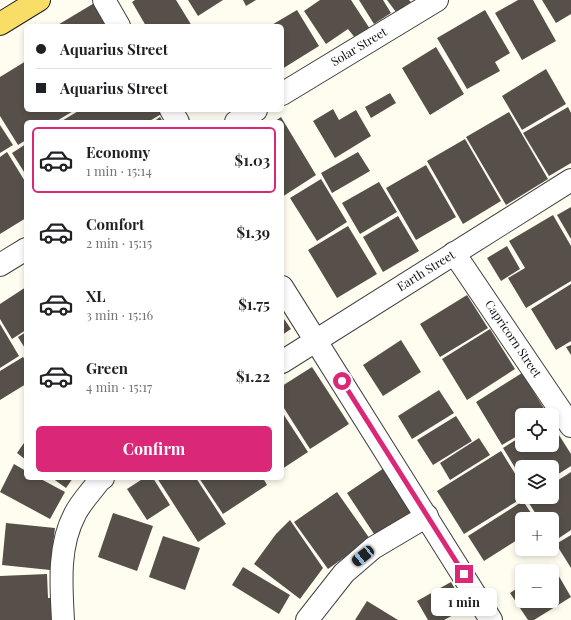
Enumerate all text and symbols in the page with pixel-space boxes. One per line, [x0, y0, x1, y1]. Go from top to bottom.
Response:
street label: Solar Street [328, 23, 390, 69]
text: Aquarius Street [60, 39, 168, 59]
text: Aquarius Street [60, 78, 168, 98]
icon: car [38, 142, 74, 178]
text: Economy [86, 142, 150, 162]
text: $1.03 [235, 150, 270, 170]
text: 1 min · 15:14 [86, 162, 152, 179]
icon: car [38, 214, 74, 250]
text: Comfort [86, 214, 144, 234]
text: $1.39 [236, 222, 270, 242]
text: 2 min · 15:15 [86, 234, 152, 251]
street label: Earth Street [394, 246, 458, 294]
icon: car [38, 286, 74, 322]
text: XL [86, 286, 106, 306]
text: $1.75 [238, 294, 270, 314]
street label: Capricorn Street [482, 297, 546, 381]
text: 3 min · 15:16 [86, 306, 153, 323]
icon: car [38, 358, 74, 394]
text: Green [86, 358, 128, 378]
text: $1.22 [236, 366, 270, 386]
route start [333, 372, 351, 390]
text: 4 min · 15:17 [86, 378, 152, 395]
map controls [515, 408, 559, 608]
button: locate [515, 408, 559, 452]
button: Confirm [36, 426, 272, 472]
button: layers [515, 460, 559, 504]
button: + [515, 512, 559, 556]
car [350, 544, 376, 568]
button: − [515, 564, 559, 608]
route end [455, 565, 473, 583]
callout: 1 min [431, 588, 497, 616]
text: 1 min [448, 593, 480, 610]

